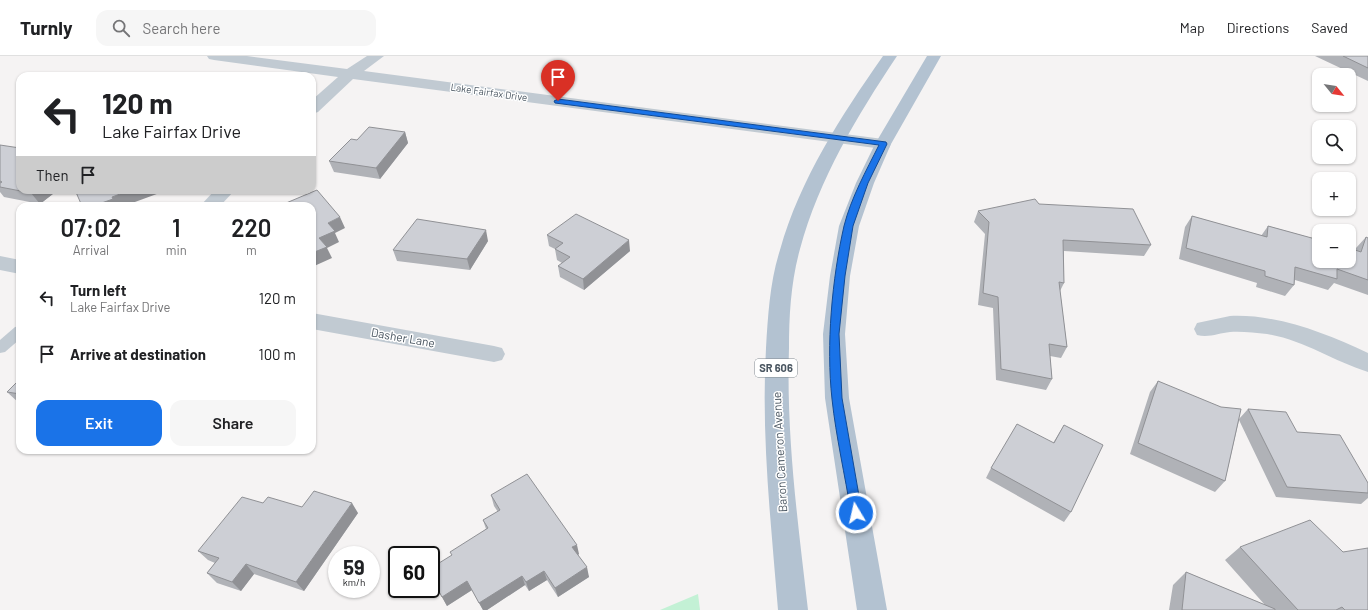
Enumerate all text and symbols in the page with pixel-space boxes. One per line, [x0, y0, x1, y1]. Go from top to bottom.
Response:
search box [96, 10, 376, 46]
text: Turnly [20, 16, 72, 39]
icon: search [110, 17, 132, 39]
text: Search here [142, 19, 220, 37]
text: Map [1180, 19, 1205, 36]
text: Directions [1227, 19, 1289, 36]
text: Saved [1311, 19, 1348, 36]
pin [541, 60, 575, 101]
icon: arrive [547, 66, 569, 88]
north arrow [1312, 68, 1356, 112]
map controls [1312, 68, 1356, 268]
street label: Lake Fairfax Drive [450, 81, 528, 103]
text: 120 m [102, 86, 173, 120]
icon: left [36, 88, 88, 140]
text: Lake Fairfax Drive [102, 120, 241, 142]
button: search [1312, 120, 1356, 164]
icon: arrive [77, 164, 99, 186]
text: Then [36, 166, 69, 184]
button: + [1312, 172, 1356, 216]
text: 07:02 [61, 213, 121, 242]
text: 1 [172, 213, 181, 242]
text: 220 [231, 213, 271, 242]
button: − [1312, 224, 1356, 268]
text: Arrival [73, 242, 109, 258]
text: min [166, 242, 187, 258]
text: m [246, 242, 257, 258]
text: Turn left [70, 281, 126, 299]
icon: left [36, 287, 58, 309]
text: 120 m [259, 289, 296, 307]
text: Lake Fairfax Drive [70, 299, 170, 315]
street label: Dasher Lane [370, 325, 436, 350]
icon: arrive [36, 343, 58, 365]
text: Arrive at destination [70, 345, 206, 363]
text: 100 m [258, 345, 296, 363]
road number: SR 606 [755, 359, 797, 377]
street label: Baron Cameron Avenue [769, 391, 789, 513]
button: Exit [36, 400, 162, 446]
button: Share [170, 400, 296, 446]
position arrow [835, 492, 877, 534]
speed limit sign: 60 [388, 546, 440, 598]
text: 59 [343, 555, 365, 579]
text: km/h [343, 576, 365, 588]

